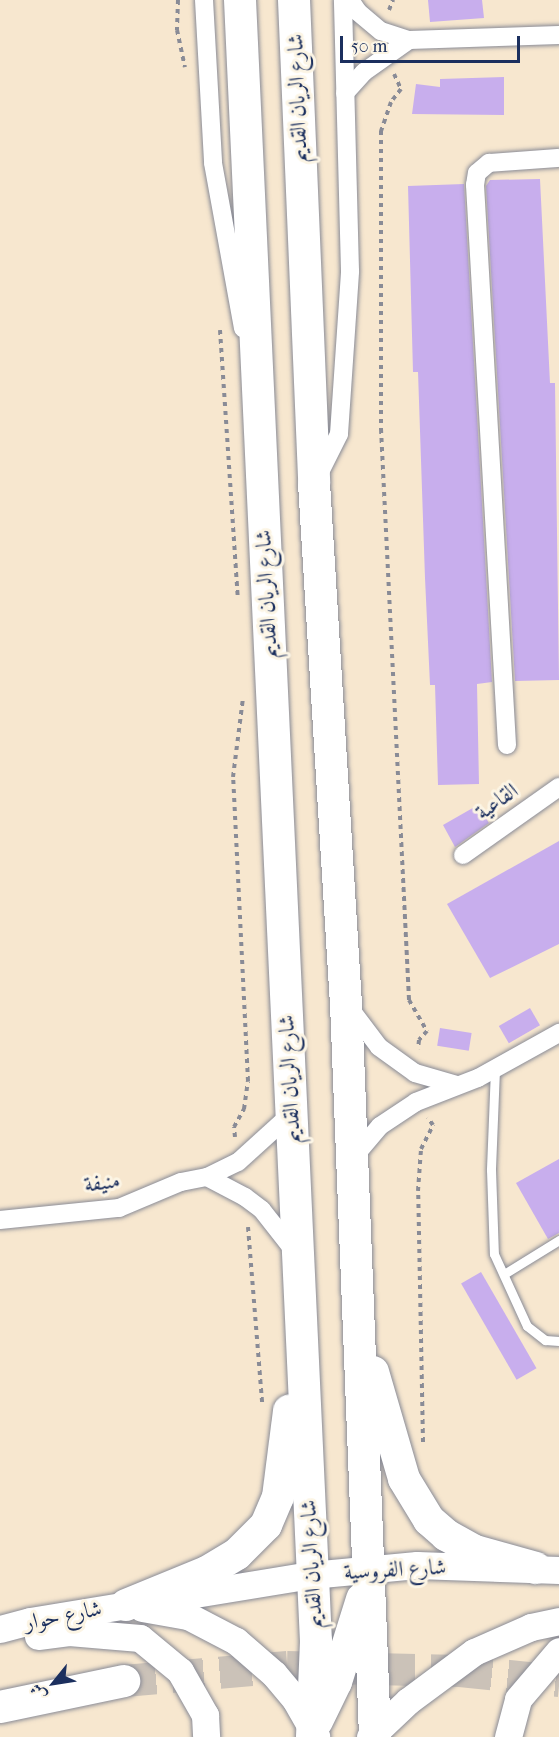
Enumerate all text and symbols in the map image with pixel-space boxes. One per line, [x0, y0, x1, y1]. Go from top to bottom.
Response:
scale bar [343, 24, 523, 62]
street label: شارع الريان القديم [283, 33, 313, 163]
text: 50 m [351, 36, 387, 57]
street label: شارع الريان القديم [250, 529, 284, 659]
street label: القاعية [471, 778, 523, 826]
street label: شارع الريان القديم [273, 1014, 307, 1144]
street label: منيفة [82, 1167, 122, 1199]
street label: شارع الريان القديم [295, 1499, 329, 1629]
street label: شارع الفروسية [343, 1554, 447, 1586]
street label: شارع حوار [22, 1596, 104, 1636]
north arrow [24, 1653, 84, 1713]
text: ش [26, 1681, 50, 1704]

